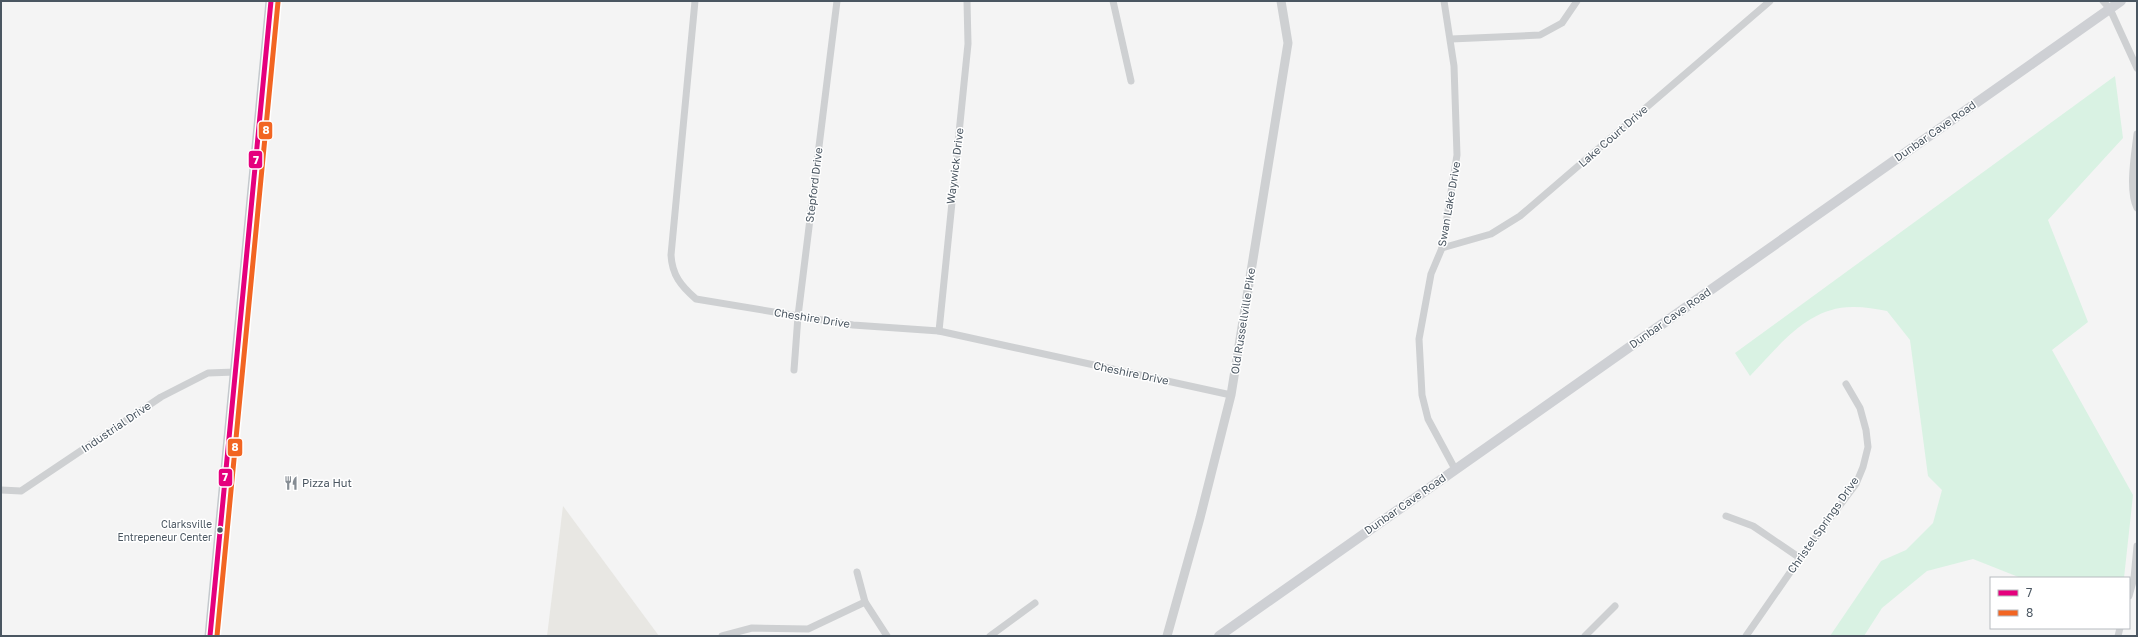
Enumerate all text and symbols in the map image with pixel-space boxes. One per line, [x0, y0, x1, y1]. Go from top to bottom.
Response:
street label: Dunbar Cave Road [1891, 98, 1978, 164]
street label: Lake Court Drive [1575, 102, 1650, 169]
line badge: 8 [258, 121, 273, 140]
text: 8 [262, 123, 270, 136]
street label: Waywick Drive [943, 127, 966, 205]
street label: Stepford Drive [802, 147, 825, 223]
line badge: 7 [248, 150, 263, 169]
text: 7 [253, 153, 259, 166]
street label: Swan Lake Drive [1435, 160, 1462, 248]
street label: Old Russellville Pike [1228, 267, 1257, 375]
street label: Dunbar Cave Road [1626, 285, 1713, 351]
street label: Cheshire Drive [773, 305, 851, 330]
street label: Cheshire Drive [1092, 358, 1170, 387]
street label: Industrial Drive [79, 399, 153, 455]
line badge: 8 [227, 438, 243, 457]
text: 8 [231, 440, 239, 453]
line badge: 7 [218, 468, 233, 487]
text: 7 [222, 470, 228, 483]
street label: Dunbar Cave Road [1361, 471, 1448, 537]
street label: Christel Springs Drive [1784, 474, 1861, 575]
restaurant icon: Pizza Hut [283, 475, 299, 491]
place label: Pizza Hut [302, 476, 352, 489]
place label: Clarksville Entrepeneur Center [118, 518, 212, 543]
marker: Clarksville Entrepeneur Center [215, 525, 225, 535]
legend [1990, 577, 2130, 629]
text: 7 [2026, 585, 2032, 600]
text: 8 [2026, 605, 2033, 620]

